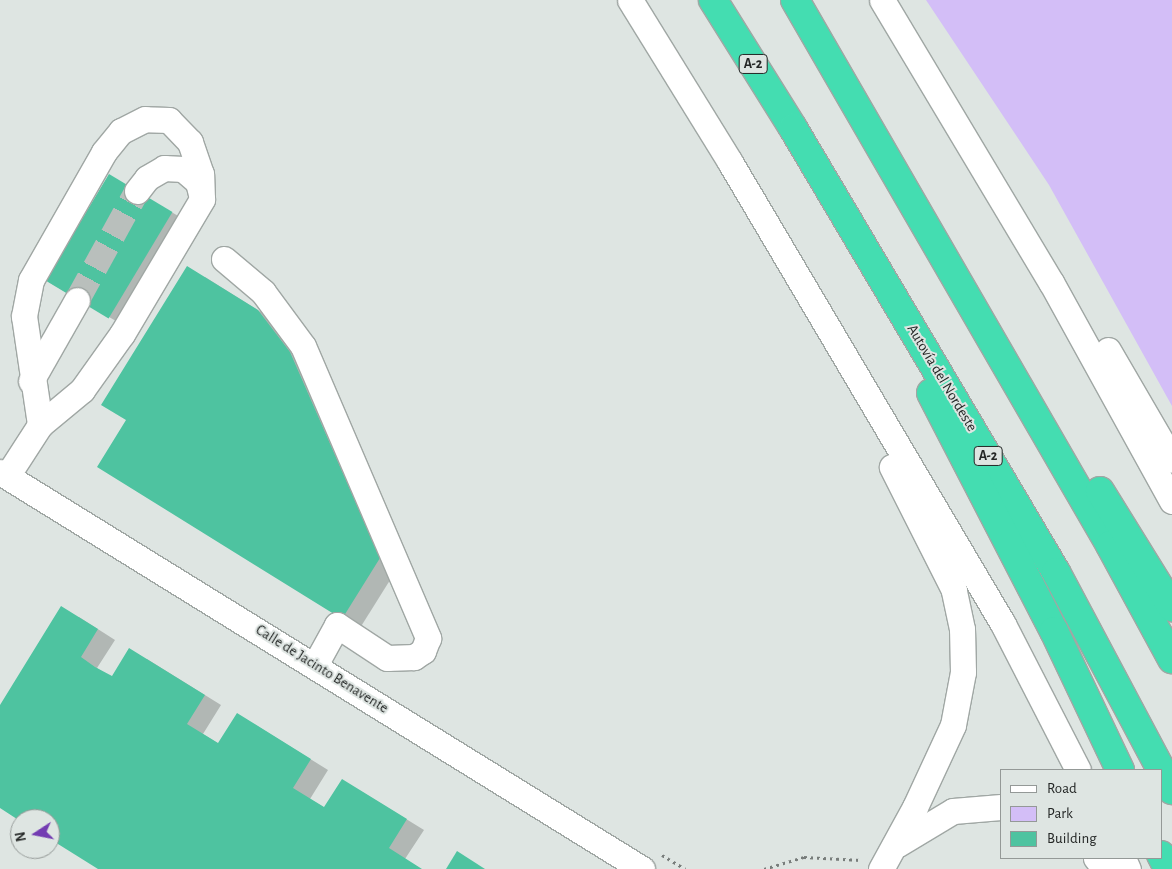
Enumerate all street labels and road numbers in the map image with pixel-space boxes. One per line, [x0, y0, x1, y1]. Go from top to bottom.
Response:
road number: A-2 [738, 52, 768, 76]
street label: Autovía del Nordeste [903, 321, 981, 435]
road number: A-2 [973, 444, 1003, 468]
street label: Calle de Jacinto Benavente [252, 621, 392, 717]

